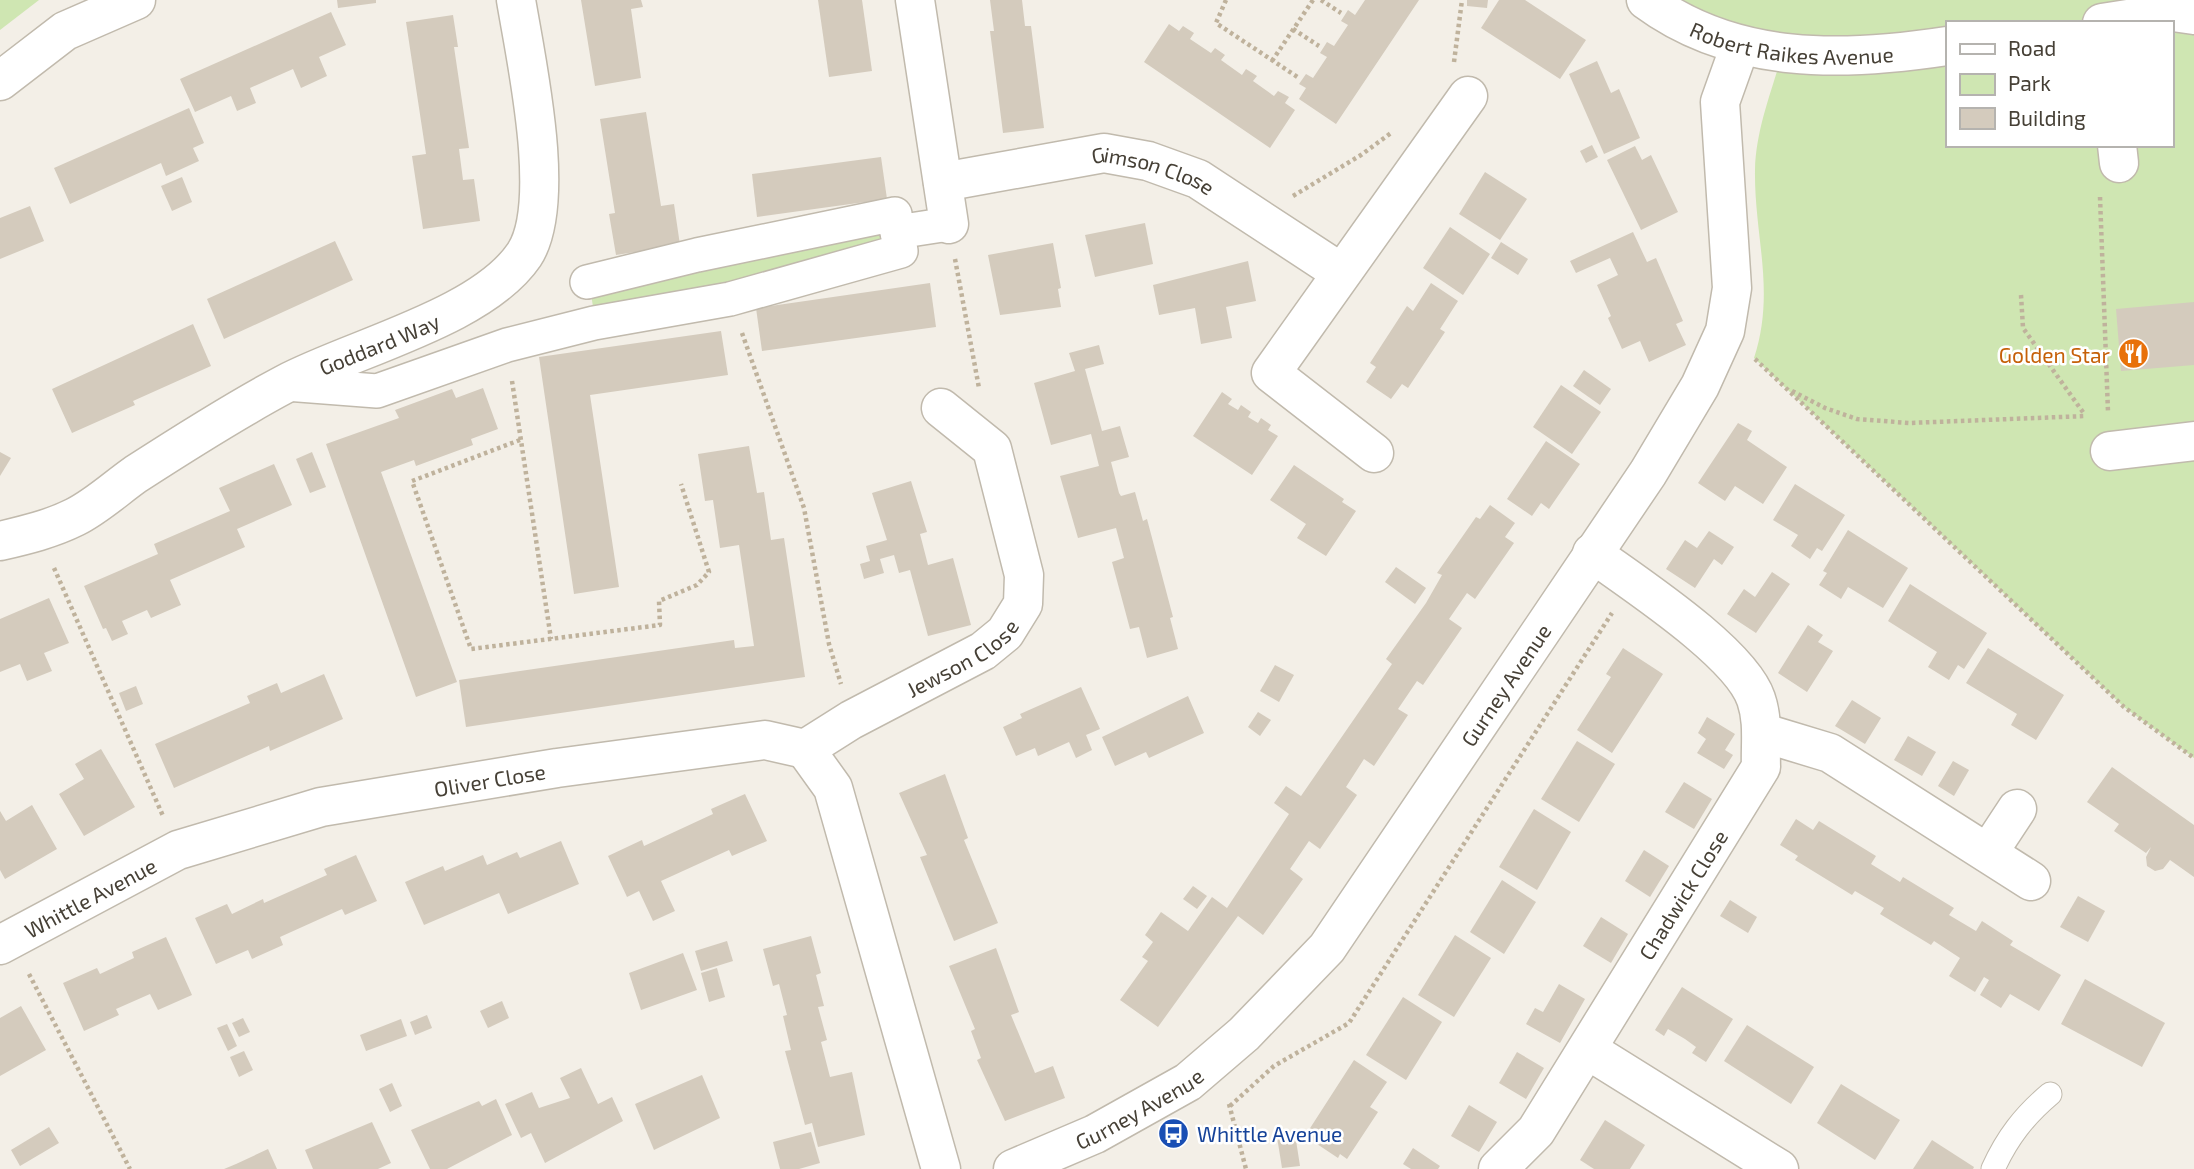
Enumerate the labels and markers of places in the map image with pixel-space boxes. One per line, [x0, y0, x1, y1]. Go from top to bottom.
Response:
restaurant icon: Golden Star [2116, 337, 2150, 371]
place label: Golden Star [1999, 342, 2111, 367]
bus stop icon: Whittle Avenue [1157, 1116, 1191, 1150]
place label: Whittle Avenue [1197, 1121, 1342, 1146]

